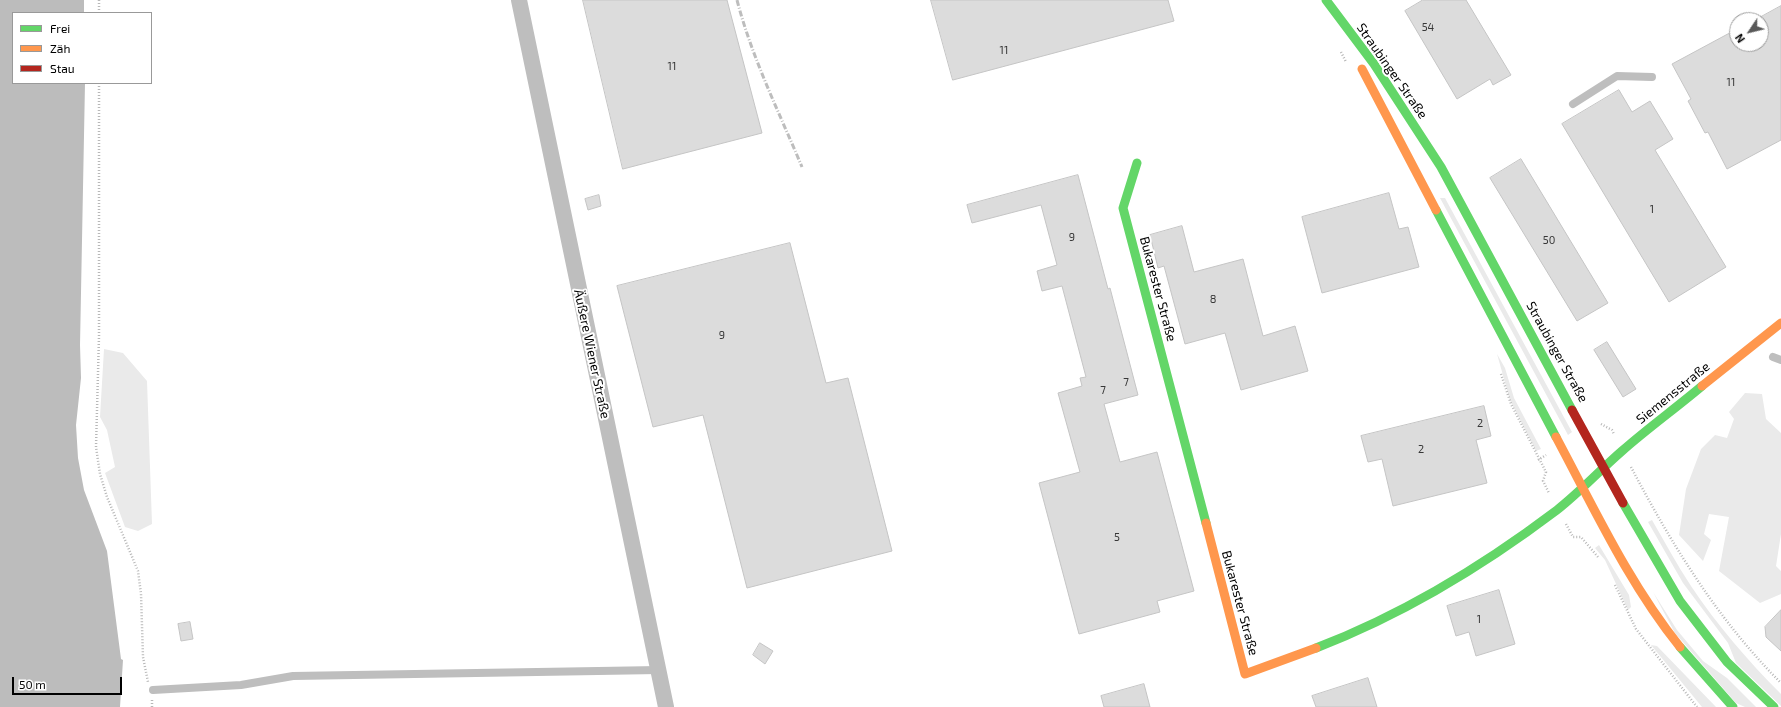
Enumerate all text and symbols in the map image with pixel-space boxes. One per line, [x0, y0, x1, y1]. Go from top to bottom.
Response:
legend [12, 12, 152, 84]
north arrow [1729, 12, 1769, 52]
street label: Straubinger Straße [1353, 20, 1431, 122]
house number: 54 [1422, 20, 1434, 34]
text: Frei [50, 21, 70, 35]
text: N [1732, 32, 1747, 46]
text: Zäh [50, 41, 70, 55]
house number: 11 [1000, 43, 1008, 57]
house number: 11 [668, 59, 676, 73]
text: Stau [50, 61, 75, 75]
house number: 11 [1727, 75, 1735, 89]
house number: 1 [1650, 202, 1654, 216]
house number: 9 [1069, 230, 1075, 244]
house number: 50 [1543, 233, 1555, 247]
street label: Bukarester Straße [1136, 235, 1180, 343]
street label: Äußere Wiener Straße [571, 288, 613, 420]
house number: 8 [1210, 292, 1216, 306]
street label: Straubinger Straße [1523, 299, 1591, 405]
house number: 9 [719, 328, 725, 342]
street label: Siemensstraße [1633, 359, 1713, 427]
house number: 7 [1123, 375, 1129, 389]
house number: 7 [1100, 383, 1106, 397]
house number: 2 [1477, 416, 1483, 430]
house number: 2 [1418, 442, 1424, 456]
house number: 5 [1114, 530, 1120, 544]
street label: Bukarester Straße [1218, 549, 1262, 657]
house number: 1 [1477, 612, 1481, 626]
scale bar [14, 669, 124, 695]
text: 50 m [19, 677, 46, 691]

